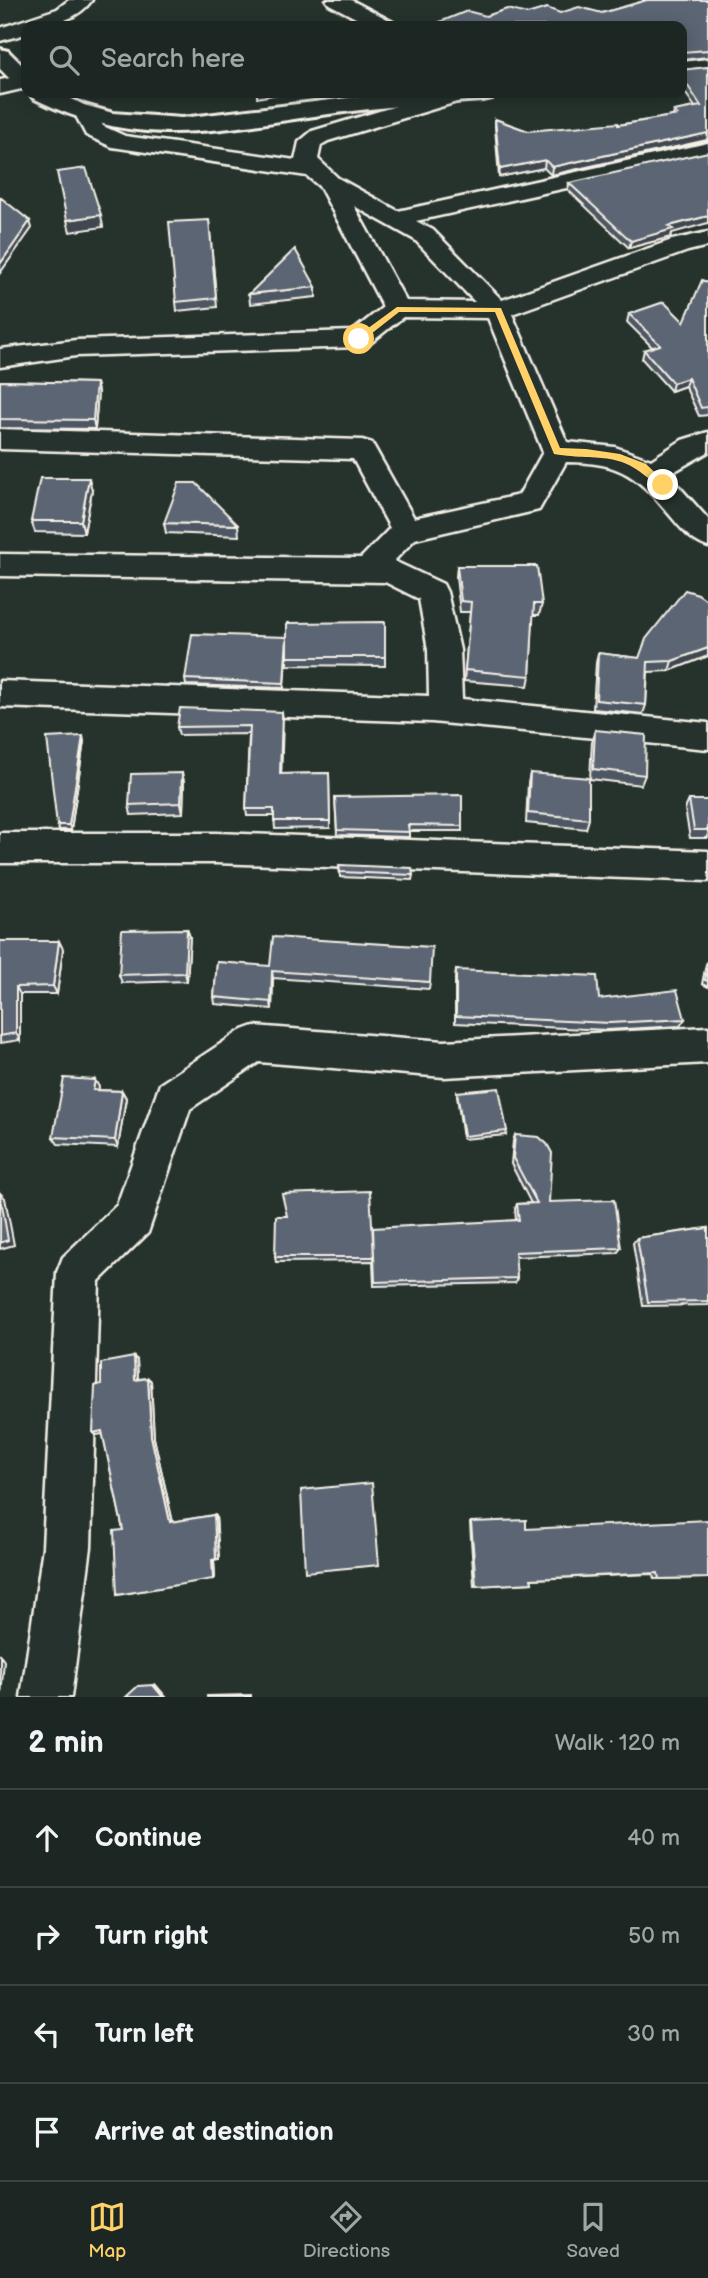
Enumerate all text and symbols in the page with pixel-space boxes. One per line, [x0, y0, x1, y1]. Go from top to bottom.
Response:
search box [21, 21, 687, 98]
icon: search [45, 41, 83, 79]
text: Search here [101, 44, 245, 75]
route start [343, 323, 374, 354]
route end [647, 469, 678, 500]
text: 2 min [28, 1725, 104, 1761]
text: Walk · 120 m [555, 1729, 680, 1757]
icon: ahead [28, 1819, 66, 1857]
text: Continue [95, 1823, 202, 1854]
text: 40 m [627, 1824, 680, 1852]
icon: right [28, 1917, 66, 1955]
text: Turn right [95, 1921, 208, 1952]
text: 50 m [628, 1922, 680, 1950]
icon: left [28, 2015, 66, 2053]
text: Turn left [95, 2019, 194, 2050]
text: 30 m [627, 2020, 680, 2048]
icon: arrive [28, 2113, 66, 2151]
text: Arrive at destination [95, 2117, 334, 2148]
tab: Map [88, 2198, 126, 2263]
tab: Directions [303, 2198, 390, 2263]
tab: Saved [566, 2198, 620, 2263]

